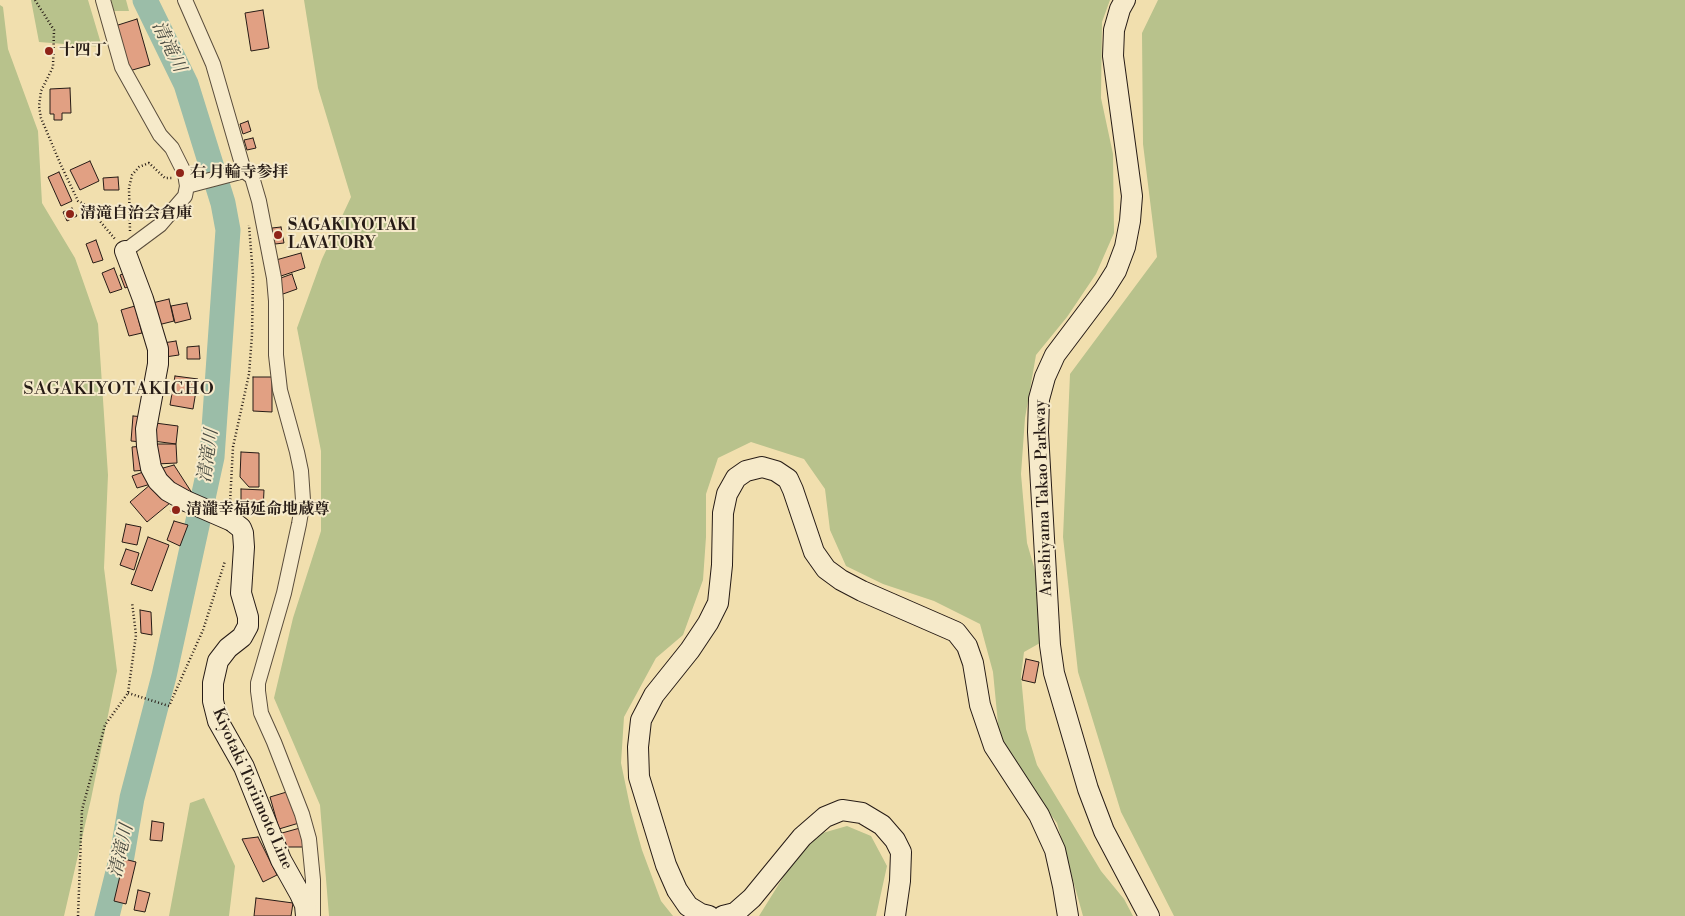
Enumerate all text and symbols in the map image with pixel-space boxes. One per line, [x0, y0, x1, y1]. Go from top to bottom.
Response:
water label: 清滝川 [146, 18, 190, 76]
place label: 十四丁 [59, 41, 107, 61]
marker: 十四丁 [43, 45, 55, 57]
place label: 右 月輪寺参拝 [190, 163, 289, 183]
marker: 右 月輪寺参拝 [174, 167, 186, 179]
place label: 清滝自治会倉庫 [80, 204, 192, 224]
marker: 清滝自治会倉庫 [64, 208, 76, 220]
place label: SAGAKIYOTAKI LAVATORY [288, 216, 416, 254]
marker: SAGAKIYOTAKI LAVATORY [272, 229, 284, 241]
district label: SAGAKIYOTAKICHO [21, 379, 217, 401]
street label: Arashiyama Takao Parkway [1031, 399, 1057, 597]
water label: 清滝川 [195, 428, 223, 484]
place label: 清瀧幸福延命地蔵尊 [186, 500, 330, 520]
marker: 清瀧幸福延命地蔵尊 [170, 504, 182, 516]
street label: Kiyotaki Toriimoto Line [208, 705, 296, 873]
water label: 清滝川 [105, 822, 139, 880]

